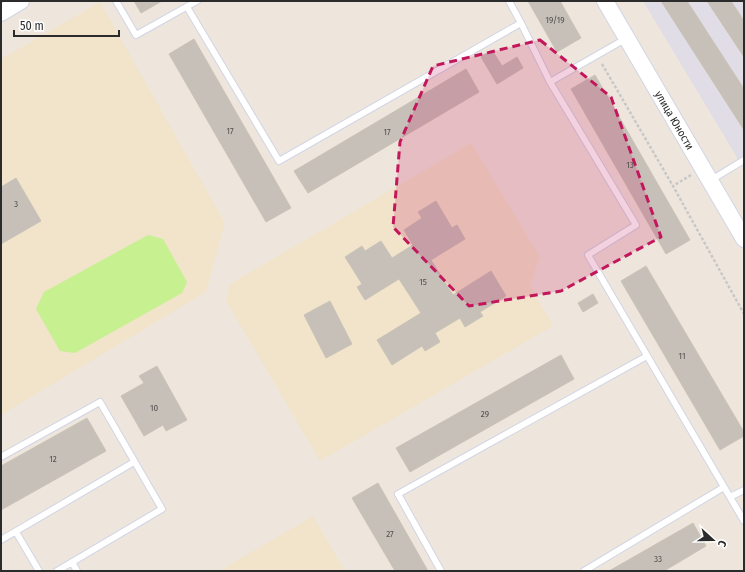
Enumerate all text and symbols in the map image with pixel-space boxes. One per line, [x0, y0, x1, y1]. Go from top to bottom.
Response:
scale bar [14, 12, 119, 38]
house number: 19/19 [545, 15, 565, 25]
text: 50 m [20, 19, 44, 33]
street label: улица Юности [652, 88, 697, 152]
house number: 17 [226, 126, 234, 136]
house number: 17 [383, 127, 391, 137]
house number: 13 [626, 160, 634, 170]
house number: 3 [14, 199, 18, 209]
house number: 15 [419, 277, 427, 287]
house number: 11 [679, 351, 685, 361]
house number: 10 [150, 403, 158, 413]
house number: 29 [481, 409, 489, 419]
house number: 12 [49, 454, 57, 464]
north arrow [693, 520, 733, 560]
house number: 27 [386, 529, 394, 539]
text: С [715, 538, 729, 549]
house number: 33 [654, 554, 662, 564]

